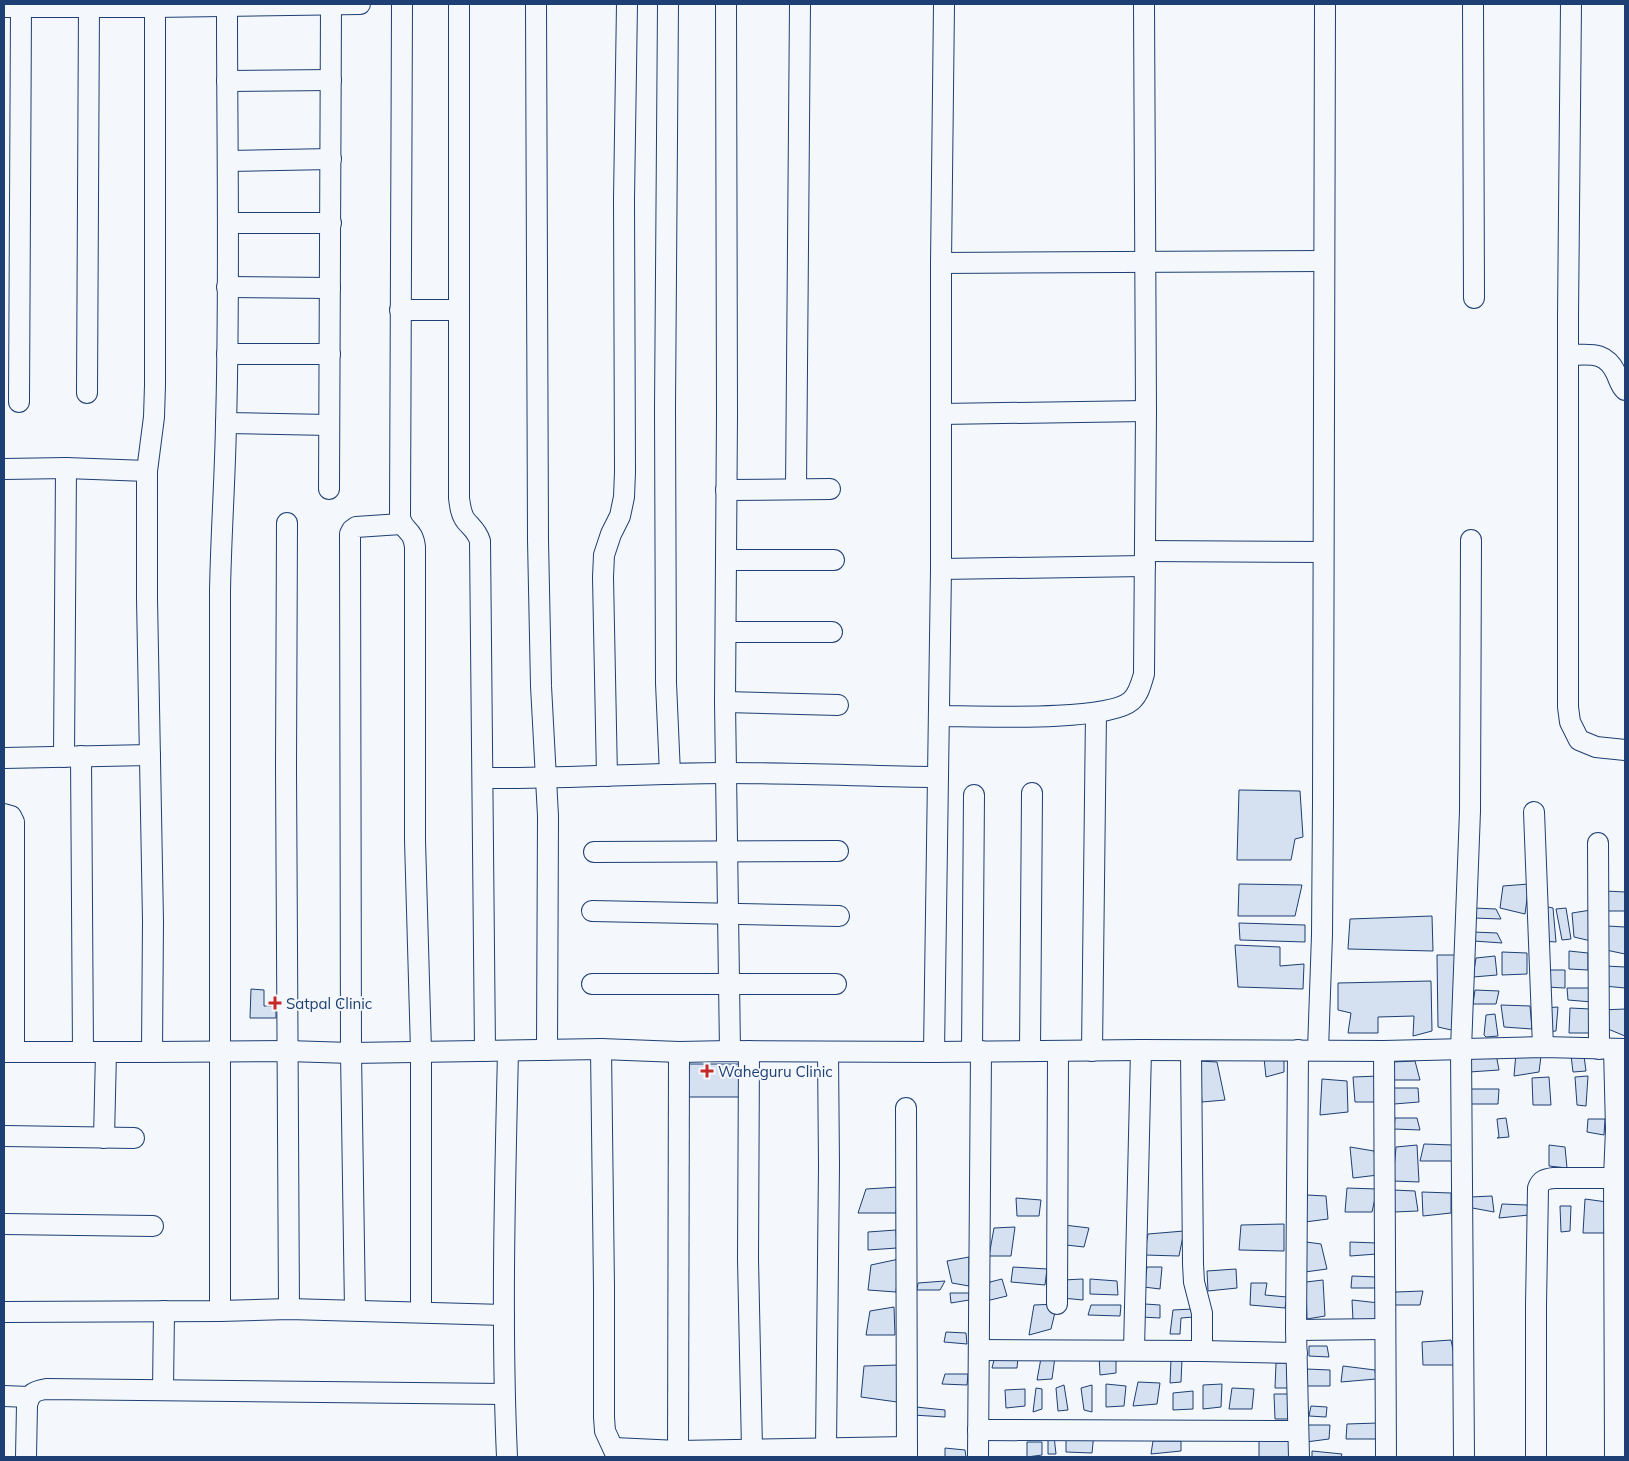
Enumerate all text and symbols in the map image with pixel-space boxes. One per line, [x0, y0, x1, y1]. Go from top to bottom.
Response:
place label: Satpal Clinic [286, 994, 372, 1013]
marker: Satpal Clinic [268, 996, 282, 1010]
place label: Waheguru Clinic [718, 1062, 833, 1081]
marker: Waheguru Clinic [700, 1064, 714, 1078]

